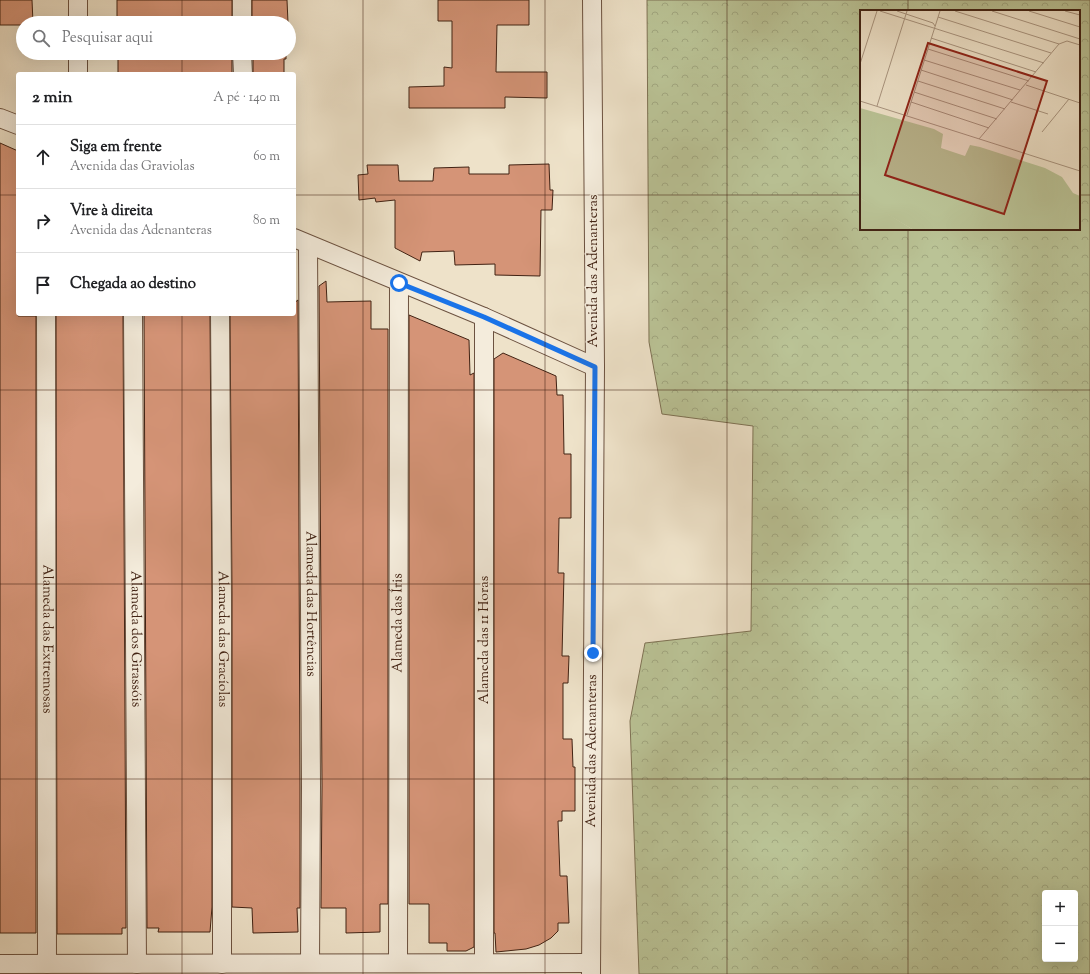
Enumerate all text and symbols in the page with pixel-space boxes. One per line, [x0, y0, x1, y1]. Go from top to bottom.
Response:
inset map [860, 10, 1080, 230]
search box [16, 16, 296, 60]
icon: search [30, 27, 52, 49]
text: Pesquisar aqui [62, 28, 153, 49]
text: 2 min [32, 86, 73, 110]
text: A pé · 140 m [213, 89, 280, 107]
text: Siga em frente [70, 137, 162, 158]
icon: ahead [32, 146, 54, 168]
text: 60 m [253, 148, 280, 166]
text: Avenida das Graviolas [70, 158, 195, 176]
street label: Avenida das Adenanteras [584, 195, 604, 347]
text: Vire à direita [70, 201, 153, 222]
icon: right [32, 210, 54, 232]
text: 80 m [253, 212, 280, 230]
text: Avenida das Adenanteras [70, 222, 212, 240]
icon: arrive [32, 274, 54, 296]
text: Chegada ao destino [70, 274, 196, 295]
route start [390, 274, 408, 292]
street label: Alameda das Hortências [300, 531, 320, 677]
street label: Alameda das Extremosas [36, 564, 57, 714]
street label: Alameda dos Girassóis [125, 571, 145, 707]
street label: Alameda das Gracíolas [212, 571, 232, 707]
street label: Alameda das Íris [388, 573, 409, 673]
street label: Alameda das 11 Horas [475, 576, 495, 704]
route end [584, 644, 602, 662]
street label: Avenida das Adenanteras [582, 674, 603, 828]
map controls [1042, 890, 1078, 962]
button: + [1042, 890, 1078, 926]
button: − [1042, 926, 1078, 962]

